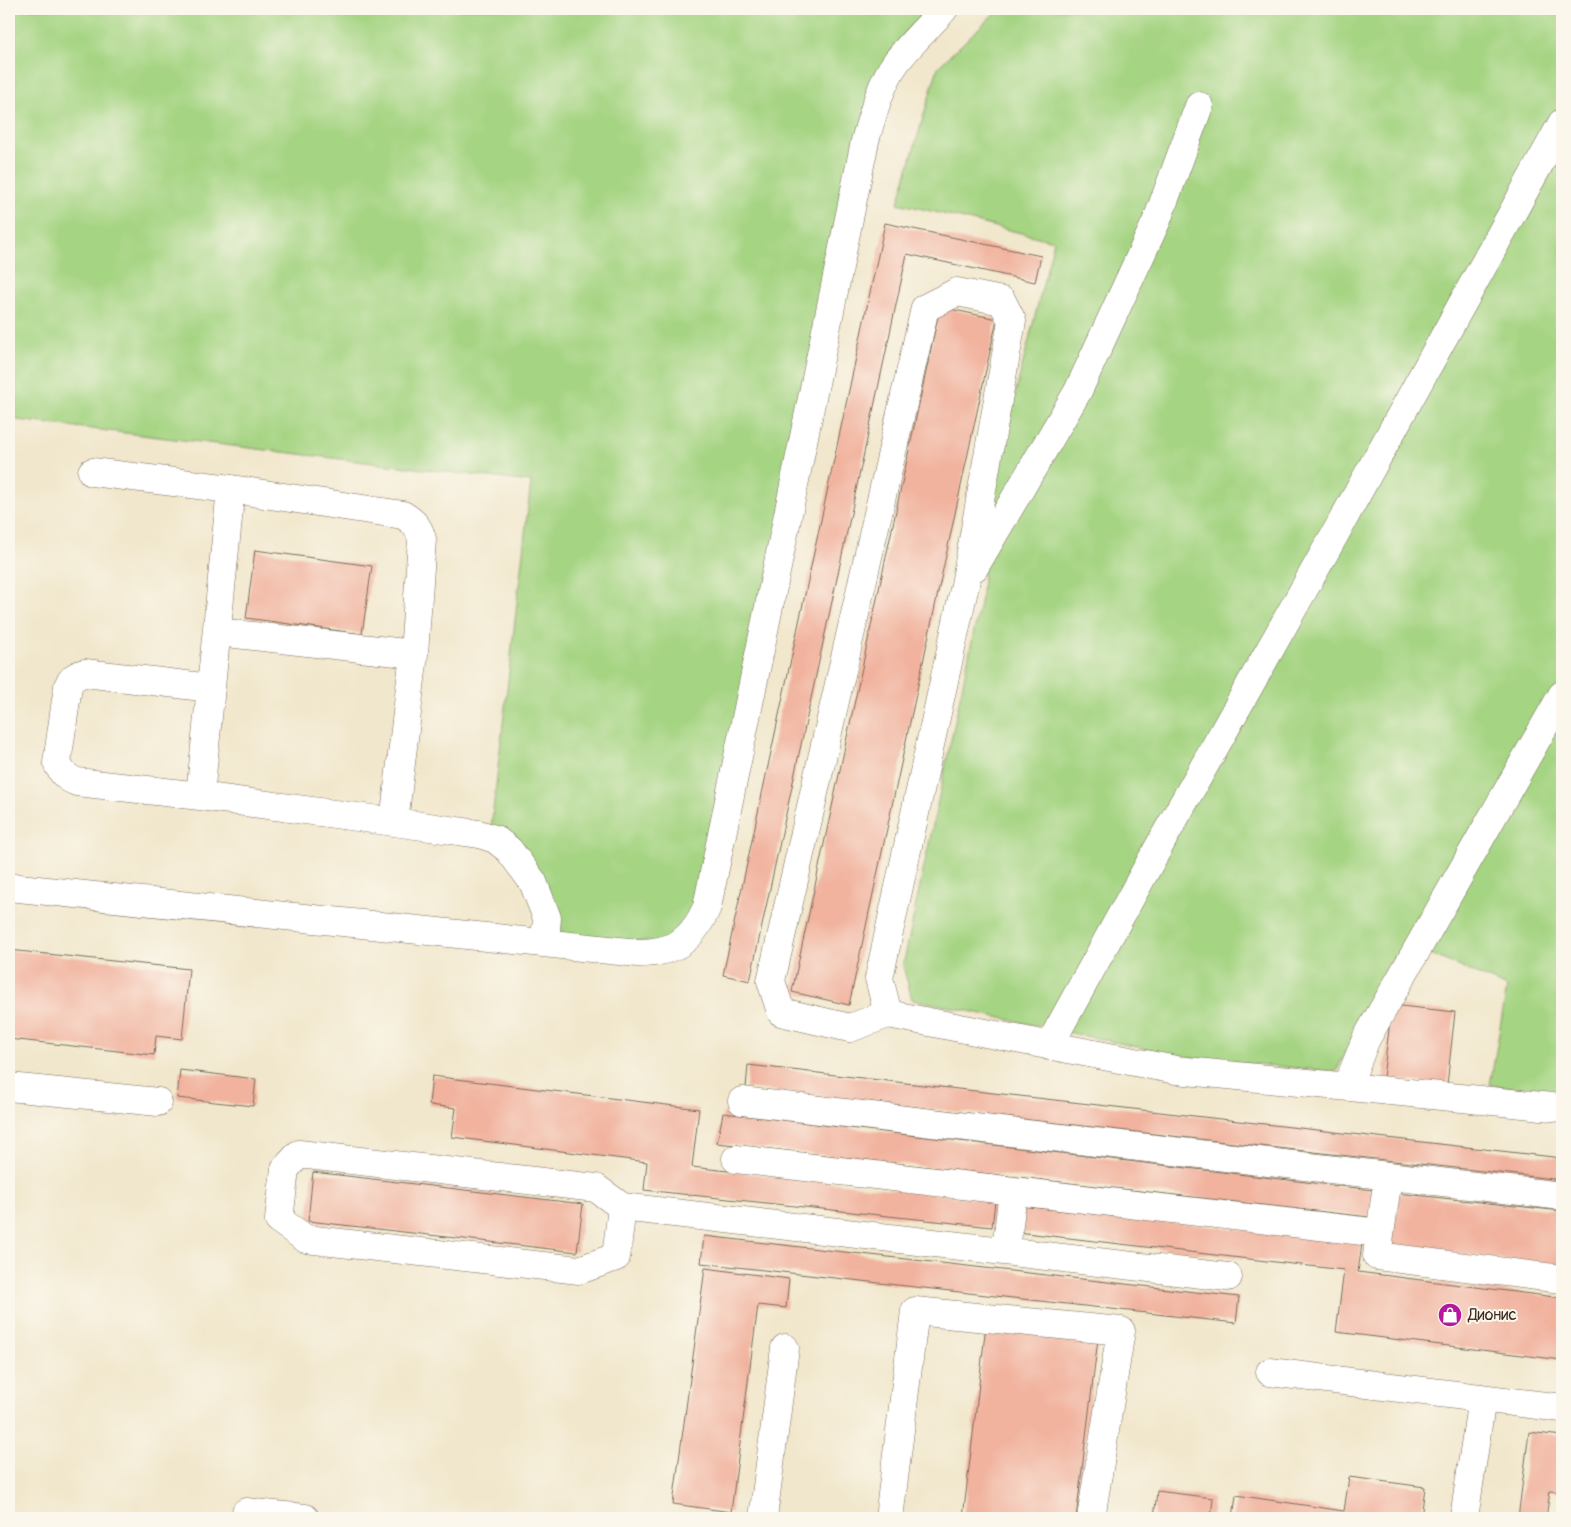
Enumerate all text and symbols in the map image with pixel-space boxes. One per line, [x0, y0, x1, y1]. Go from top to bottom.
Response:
shop icon: Дионис [1437, 1302, 1463, 1328]
place label: Дионис [1467, 1305, 1517, 1325]

